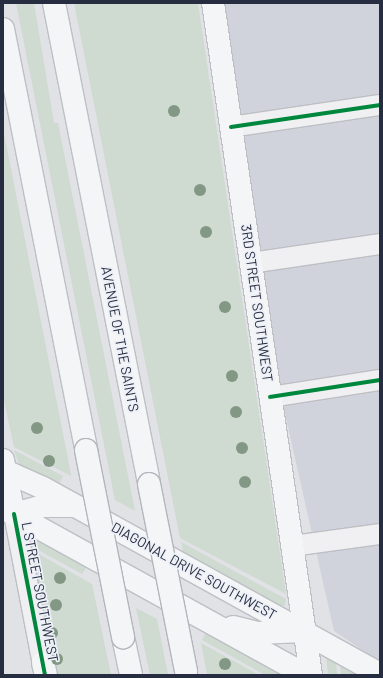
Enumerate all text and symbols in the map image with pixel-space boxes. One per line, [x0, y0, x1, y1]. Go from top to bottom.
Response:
street label: 3RD STREET SOUTHWEST [238, 223, 276, 383]
street label: AVENUE OF THE SAINTS [98, 265, 142, 413]
street label: DIAGONAL DRIVE SOUTHWEST [108, 519, 280, 623]
street label: L STREET SOUTHWEST [18, 521, 62, 663]

